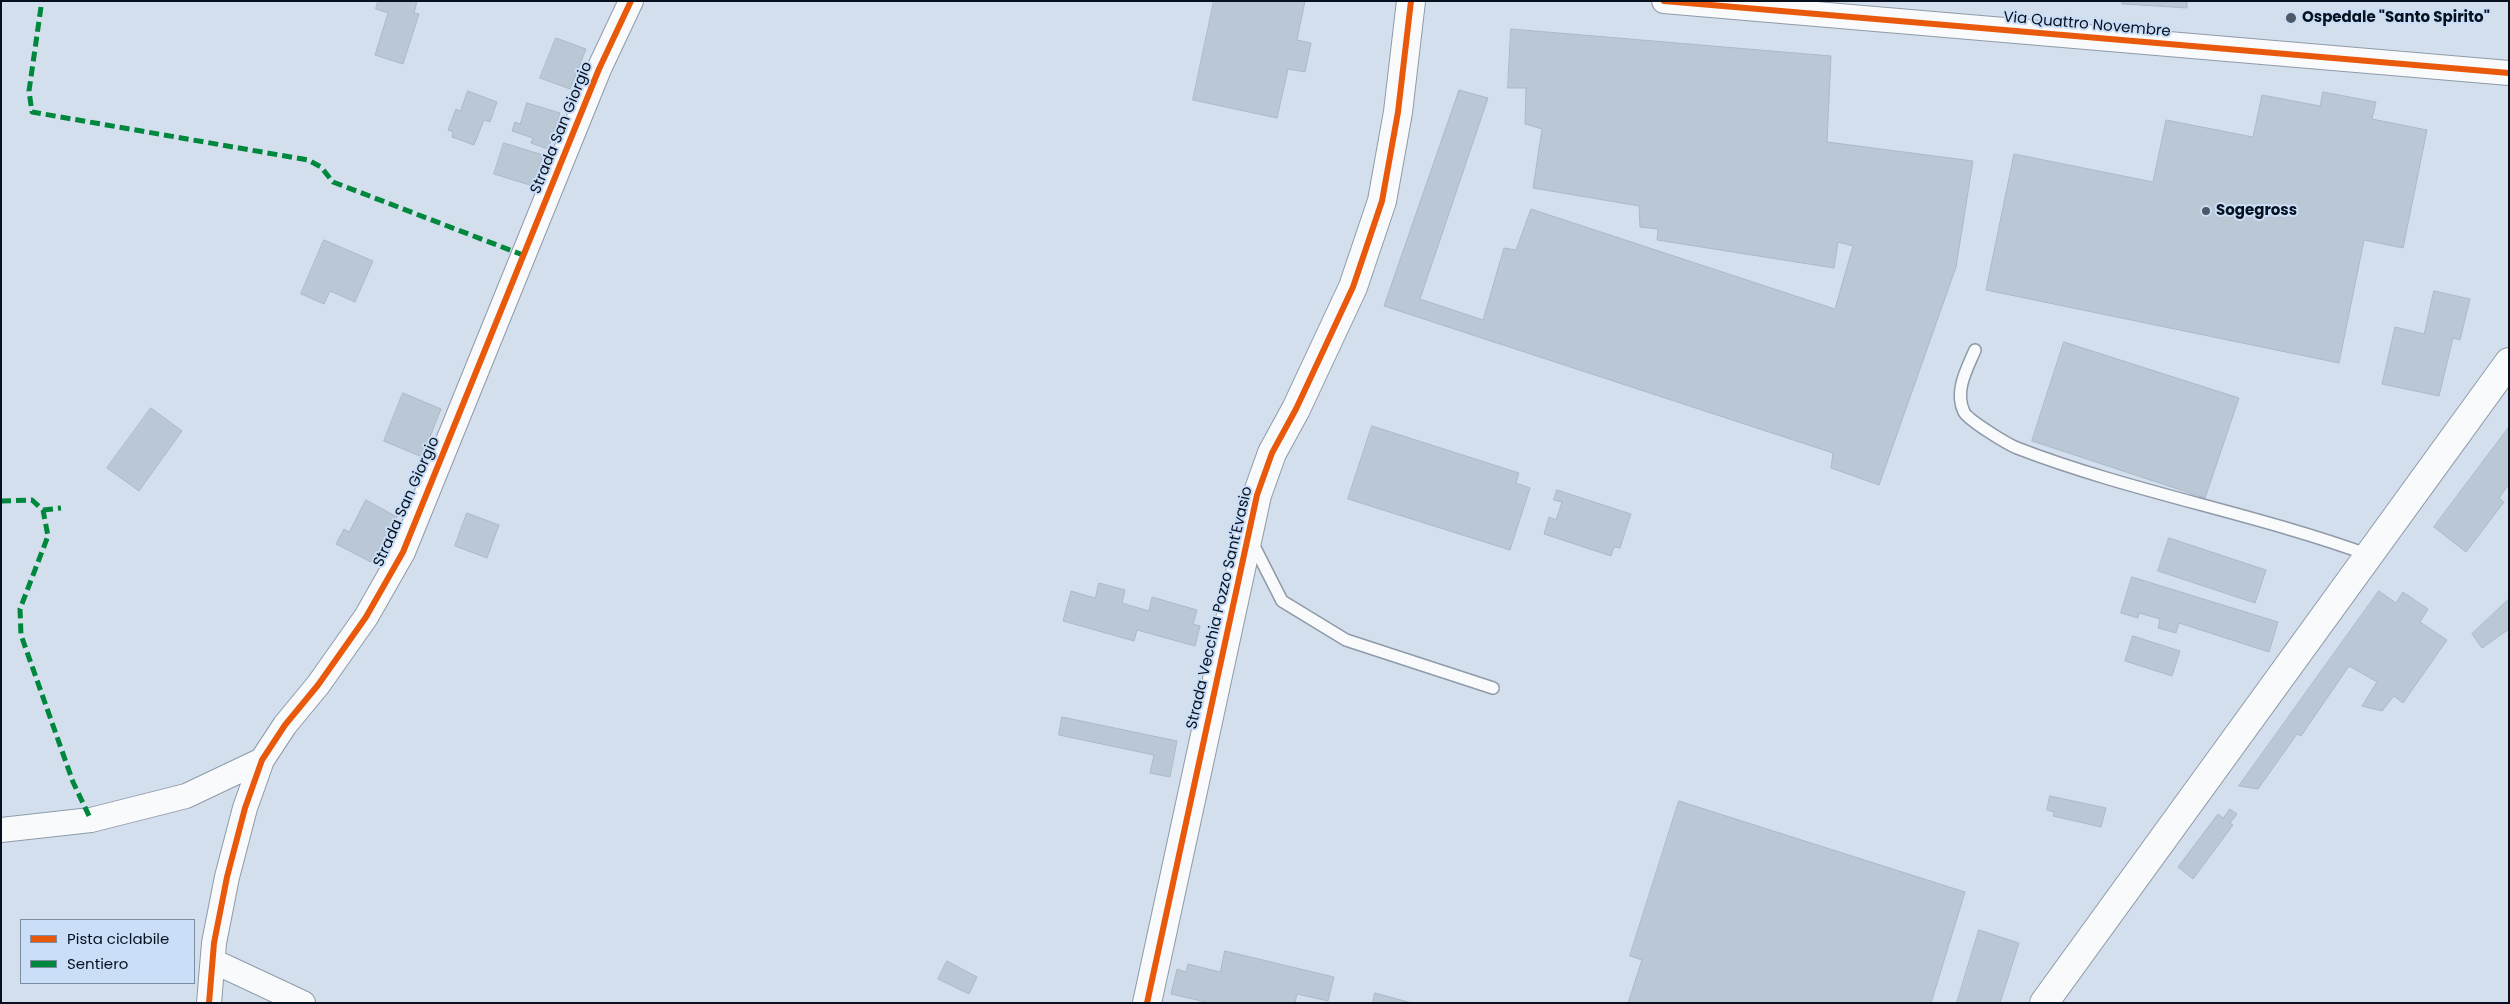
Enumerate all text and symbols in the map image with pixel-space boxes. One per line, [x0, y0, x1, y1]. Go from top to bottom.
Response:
street label: Via Quattro Novembre [2003, 9, 2171, 41]
place label: Ospedale "Santo Spirito" [2302, 9, 2490, 27]
marker: Ospedale "Santo Spirito" [2284, 11, 2298, 25]
street label: Strada San Giorgio [527, 59, 597, 197]
place label: Sogegross [2216, 202, 2297, 220]
marker: Sogegross [2200, 205, 2212, 217]
street label: Strada San Giorgio [370, 434, 444, 570]
street label: Strada Vecchia Pozzo Sant'Evasio [1183, 485, 1257, 731]
legend [20, 919, 195, 984]
text: Pista ciclabile [67, 928, 169, 949]
text: Sentiero [67, 953, 128, 974]

